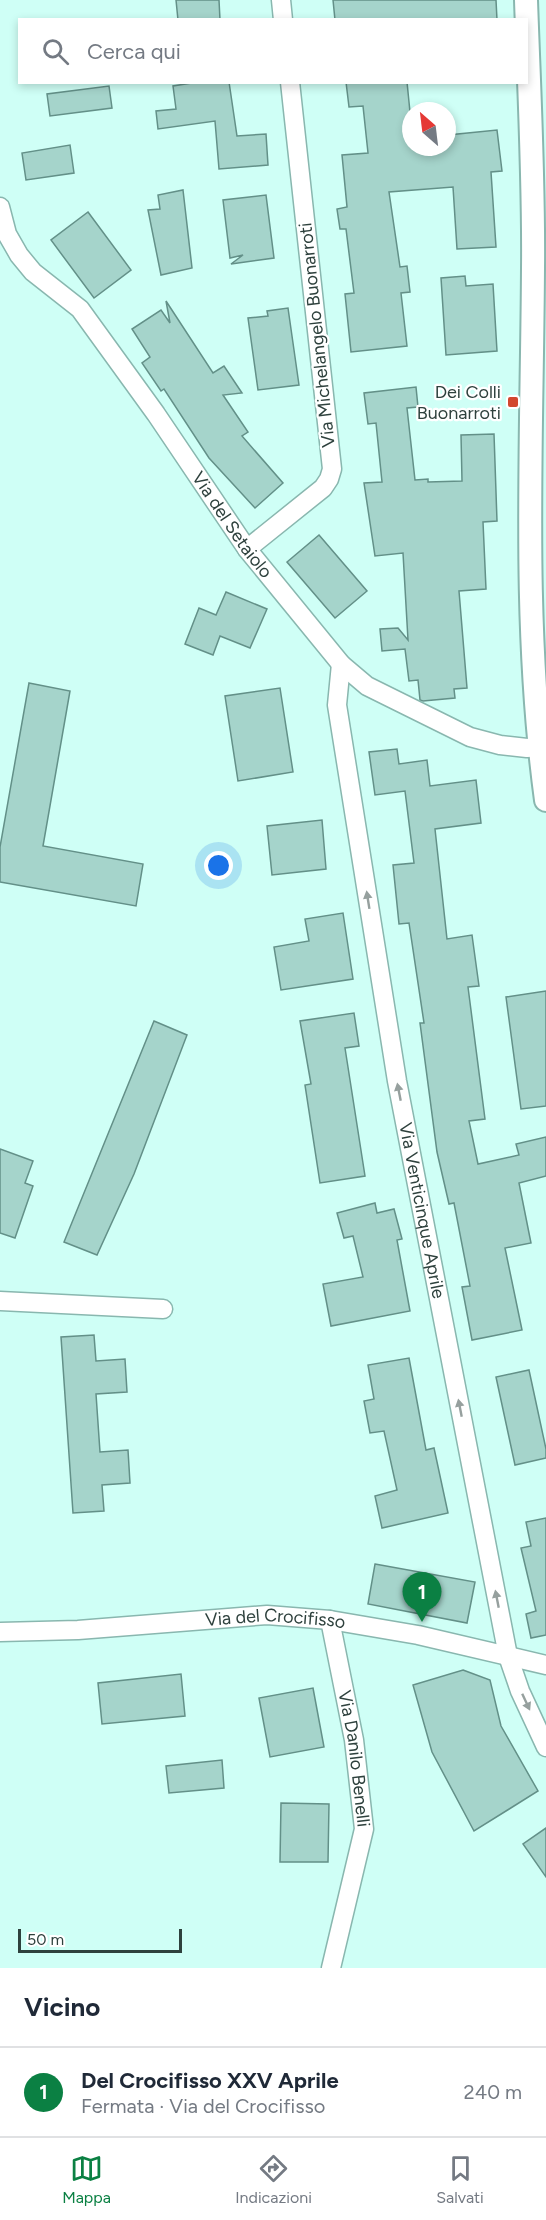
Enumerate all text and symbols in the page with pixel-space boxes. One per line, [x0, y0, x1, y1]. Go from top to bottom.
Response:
search box [18, 18, 528, 84]
icon: search [39, 35, 72, 68]
text: Cerca qui [87, 38, 181, 65]
north arrow [402, 102, 456, 156]
street label: Via Michelangelo Buonarroti [294, 221, 340, 449]
place label: Dei Colli Buonarroti [417, 381, 501, 424]
marker: Dei Colli Buonarroti [506, 395, 520, 409]
street label: Via del Setaiolo [187, 468, 277, 582]
your location [204, 851, 233, 880]
one-way arrow [363, 890, 372, 909]
one-way arrow [394, 1083, 403, 1102]
street label: Via Venticinque Aprile [394, 1121, 450, 1301]
one-way arrow [455, 1398, 464, 1417]
pin: 1 [402, 1572, 442, 1622]
one-way arrow [492, 1589, 501, 1608]
street label: Via del Crocifisso [204, 1604, 347, 1633]
street label: Via Danilo Benelli [333, 1689, 375, 1828]
one-way arrow [521, 1694, 530, 1711]
scale bar [18, 1926, 182, 1954]
text: 50 m [27, 1930, 64, 1949]
text: Vicino [24, 1991, 100, 2023]
text: Del Crocifisso XXV Aprile [81, 2067, 339, 2094]
text: 1 [39, 2080, 48, 2104]
text: 240 m [464, 2080, 522, 2104]
text: Fermata · Via del Crocifisso [81, 2094, 325, 2118]
tab: Mappa [62, 2152, 111, 2207]
tab: Indicazioni [235, 2152, 312, 2207]
tab: Salvati [436, 2152, 484, 2207]

